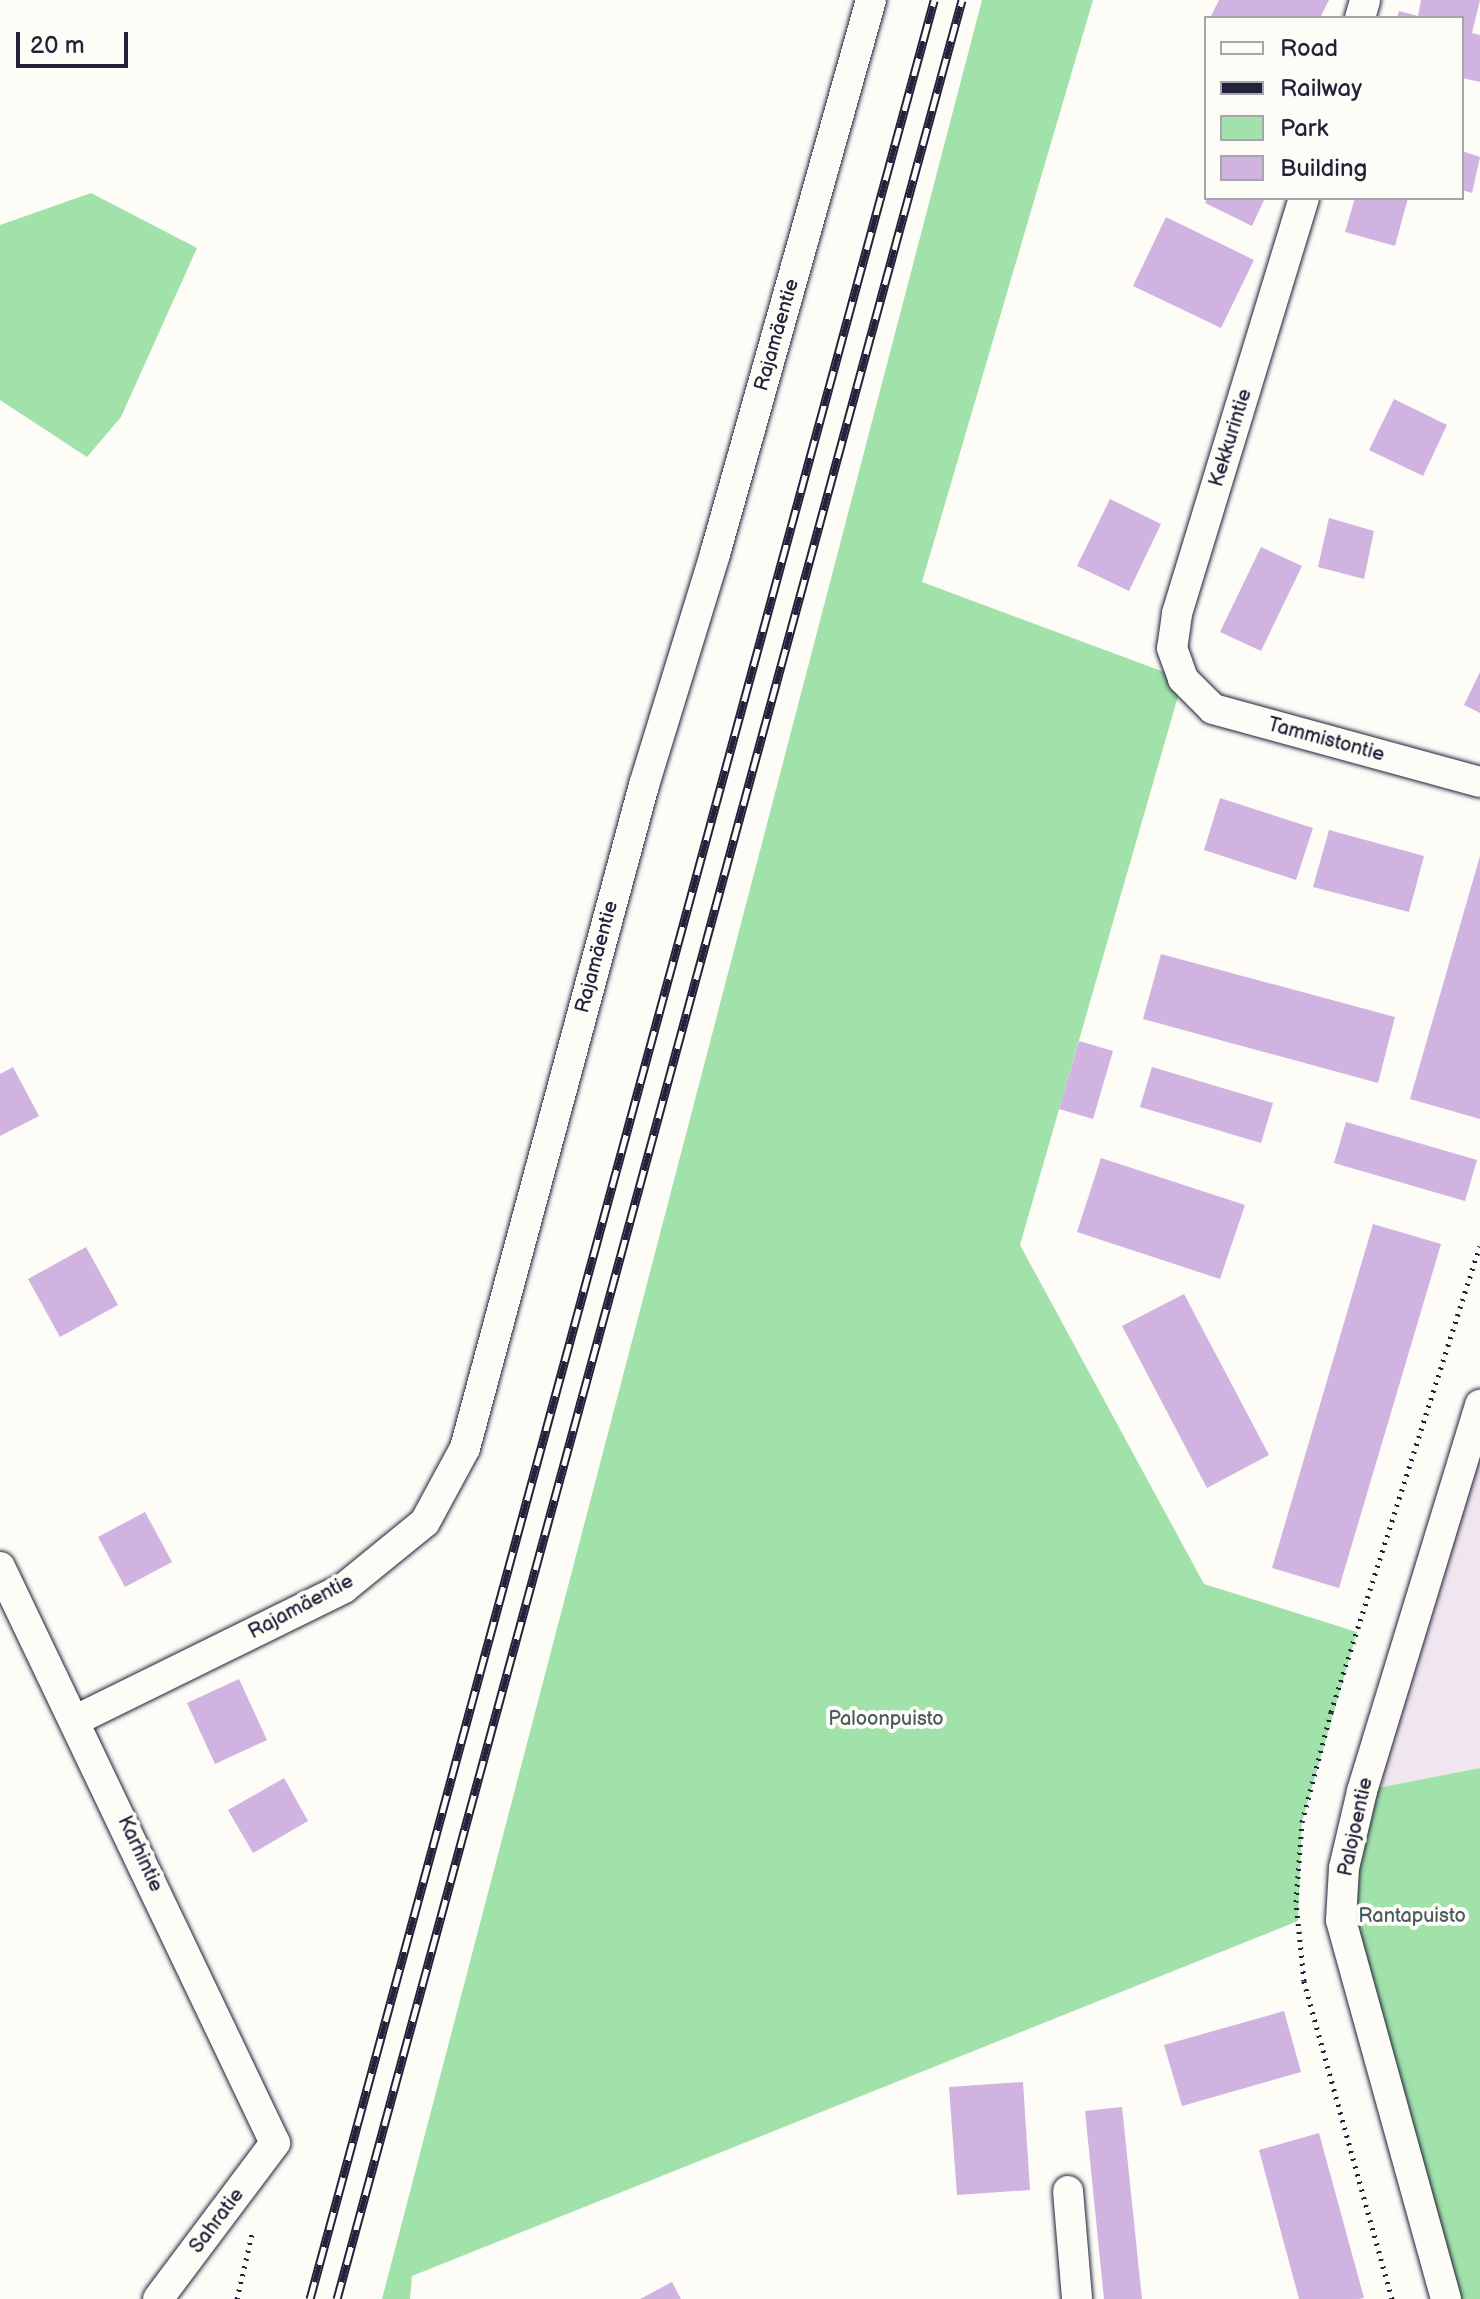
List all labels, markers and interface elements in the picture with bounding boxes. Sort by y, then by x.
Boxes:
scale bar [20,16,132,66]
legend [1204,16,1464,200]
text: 20 m [30,31,85,60]
text: Road [1280,34,1338,63]
text: Railway [1280,74,1362,103]
text: Park [1280,114,1328,143]
text: Building [1280,154,1367,183]
street label: Rajamäentie [750,276,804,394]
street label: Kekkurintie [1205,386,1257,490]
street label: Tammistontie [1265,713,1387,767]
street label: Rajamäentie [570,898,624,1016]
street label: Rajamäentie [244,1569,358,1645]
park label: Paloonpuisto [828,1707,944,1731]
street label: Palojoentie [1334,1775,1378,1879]
street label: Karhintie [112,1812,168,1896]
park label: Rantapuisto [1358,1904,1466,1928]
street label: Sahratie [185,2184,249,2258]

